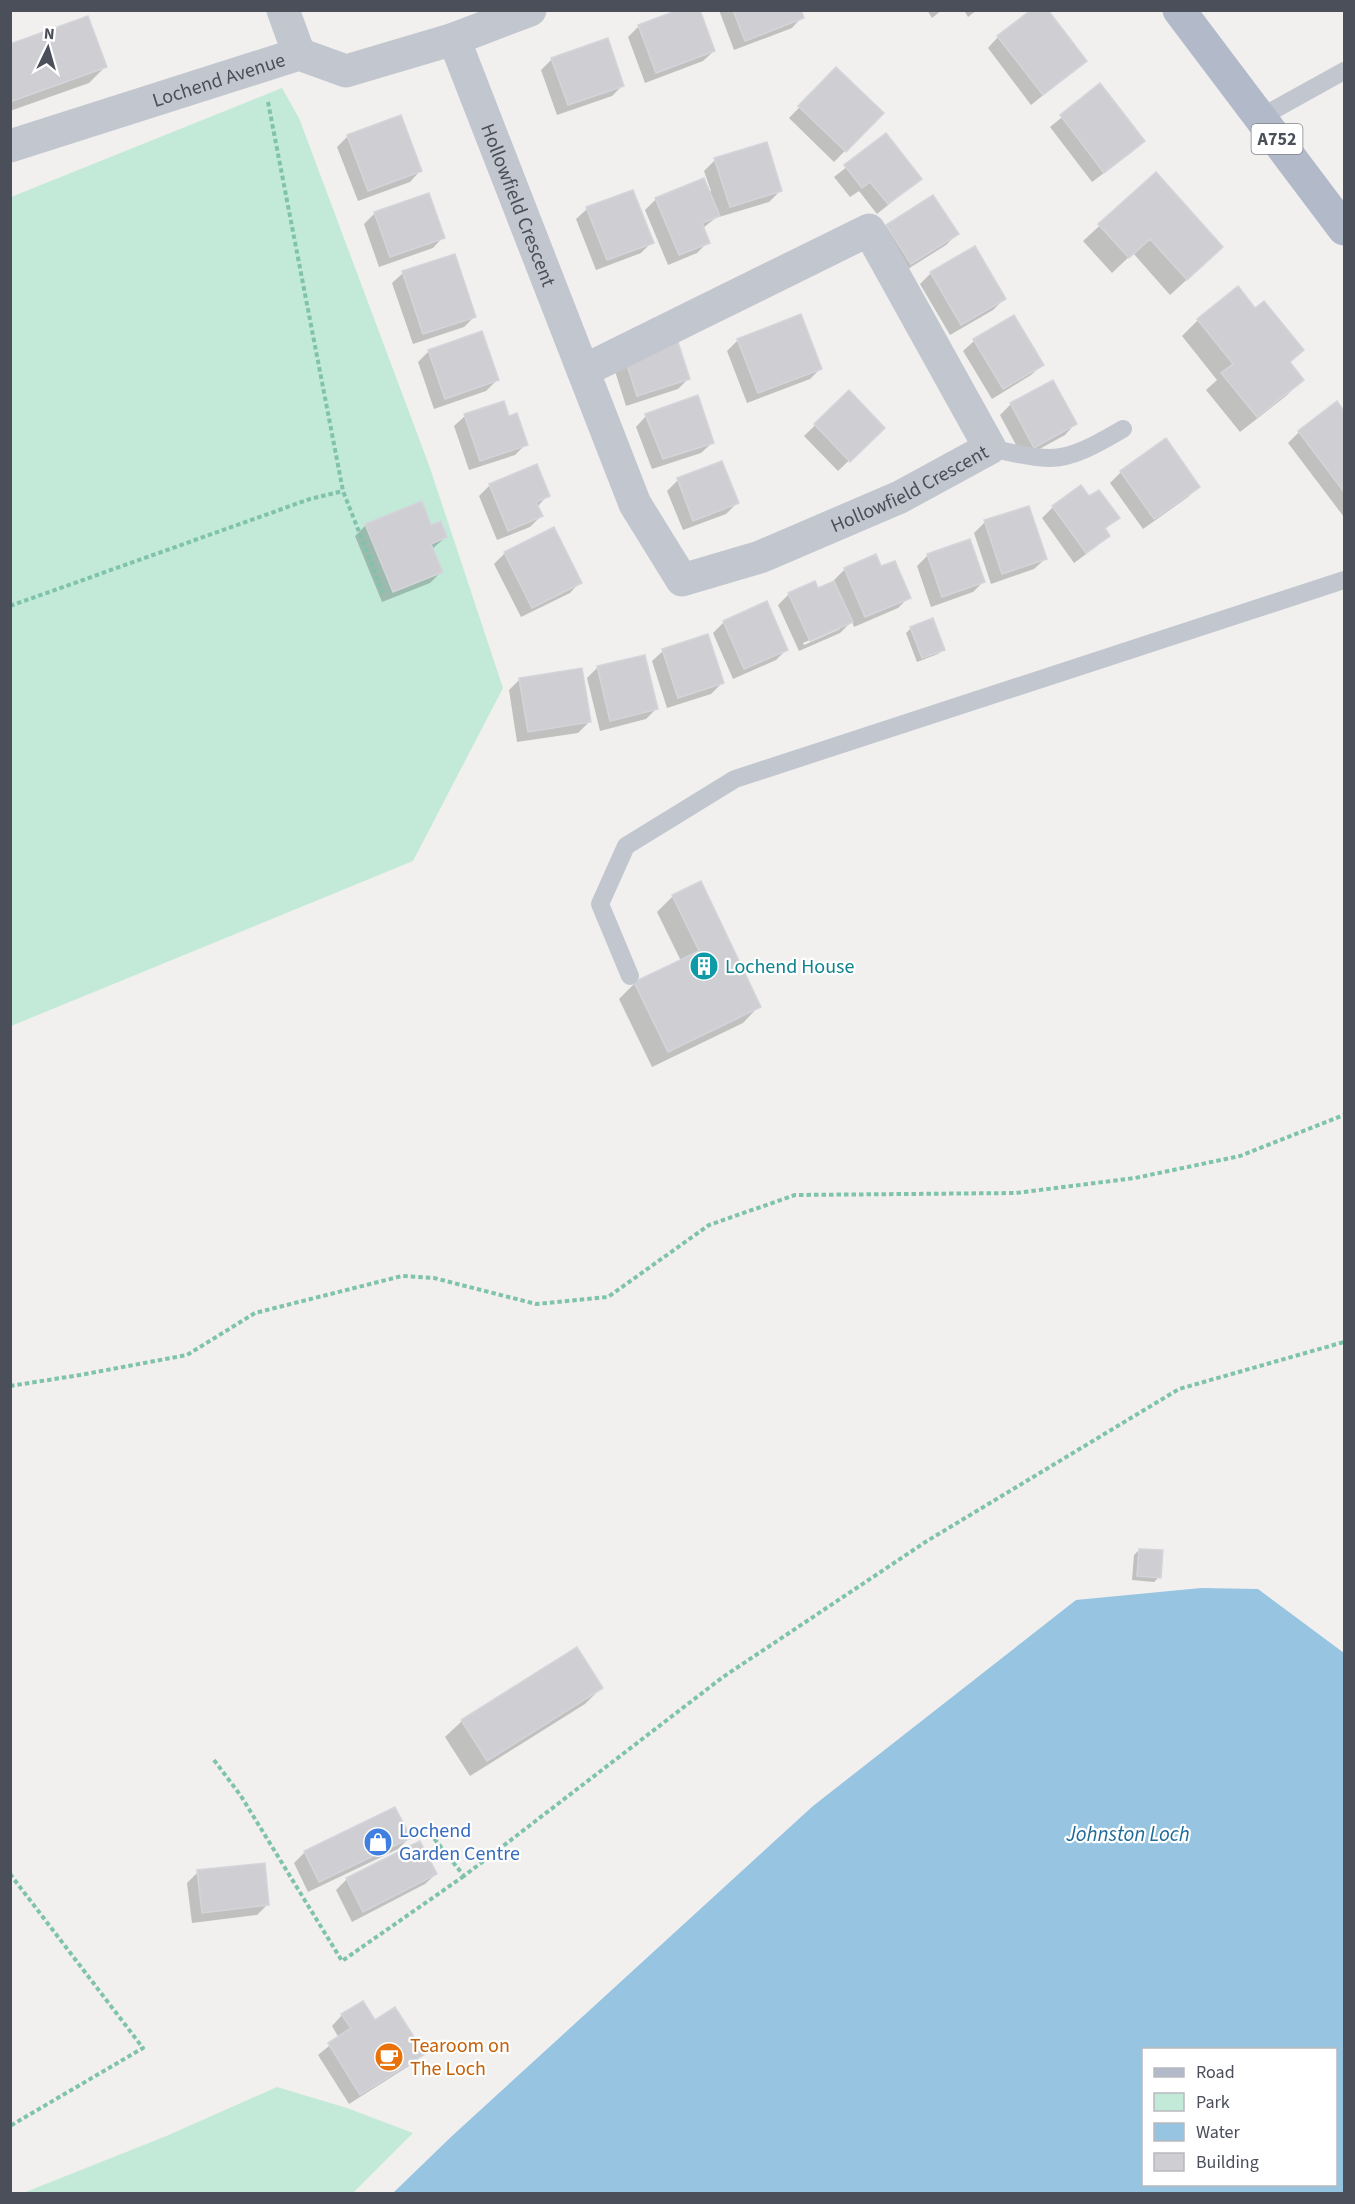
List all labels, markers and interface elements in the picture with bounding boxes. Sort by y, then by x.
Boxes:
north arrow [18,18,78,78]
text: N [43,23,55,45]
street label: Lochend Avenue [149,46,289,115]
street label: Hollowfield Crescent [473,120,562,291]
road number: A752 [1252,124,1302,154]
street label: Hollowfield Crescent [826,438,994,540]
building icon: Lochend House [688,950,720,982]
place label: Lochend House [725,953,854,981]
place label: Lochend Garden Centre [399,1817,520,1868]
water label: Johnston Loch [1065,1819,1190,1849]
shop icon: Lochend Garden Centre [362,1826,394,1858]
place label: Tearoom on The Loch [410,2032,510,2083]
cafe icon: Tearoom on The Loch [373,2041,405,2073]
legend [1142,2048,1337,2186]
text: Road [1196,2060,1235,2085]
text: Park [1196,2090,1230,2115]
text: Water [1196,2120,1240,2145]
text: Building [1196,2150,1259,2175]

